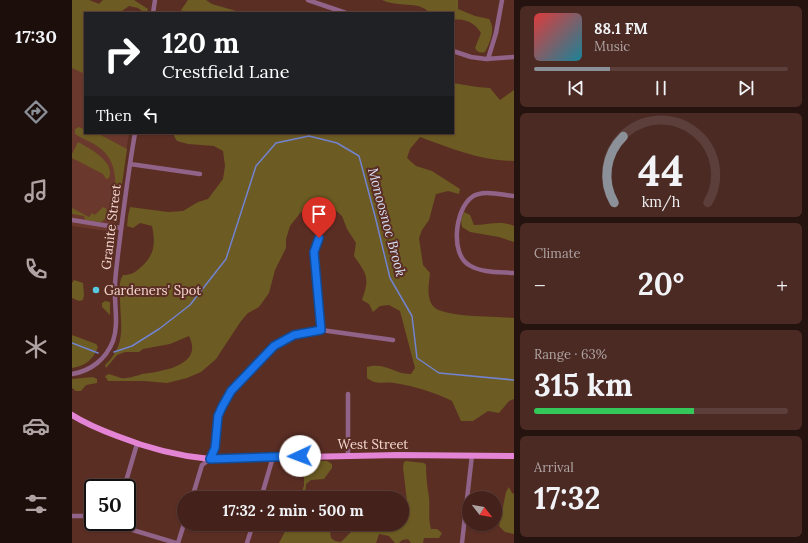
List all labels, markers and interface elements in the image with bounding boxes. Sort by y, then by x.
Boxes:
text: 88.1 FM [594,19,648,38]
text: 17:30 [15,25,57,48]
text: 120 m [162,25,239,61]
icon: right [96,28,148,80]
text: Music [594,38,630,55]
text: Crestfield Lane [162,60,289,83]
icon: previous [565,77,587,99]
icon: pause [650,77,672,99]
icon: next [735,77,757,99]
icon: directions [22,98,50,126]
icon: left [140,104,162,126]
text: Then [96,106,132,125]
text: 44 [638,144,684,197]
water label: Monoosnoc Brook [364,166,410,278]
icon: music [22,177,50,205]
street label: Granite Street [97,183,125,271]
text: km/h [642,192,681,211]
pin [302,197,336,238]
icon: arrive [308,203,330,225]
text: Climate [534,245,581,262]
icon: phone [22,255,50,283]
text: 20° [638,265,684,303]
text: − [534,271,546,299]
text: + [776,271,788,299]
place label: Gardeners' Spot [104,282,201,299]
marker: Gardeners' Spot [91,285,101,295]
icon: climate [22,333,50,361]
text: Range · 63% [534,346,607,363]
text: 315 km [534,366,633,404]
icon: car [22,412,50,440]
position arrow [279,435,321,477]
street label: West Street [338,436,408,453]
text: Arrival [534,459,574,476]
speed limit sign: 50 [84,479,136,531]
text: 17:32 [534,479,601,517]
icon: filters [22,490,50,518]
north arrow [462,491,502,531]
map controls [462,491,502,531]
text: 17:32 · 2 min · 500 m [223,501,363,520]

